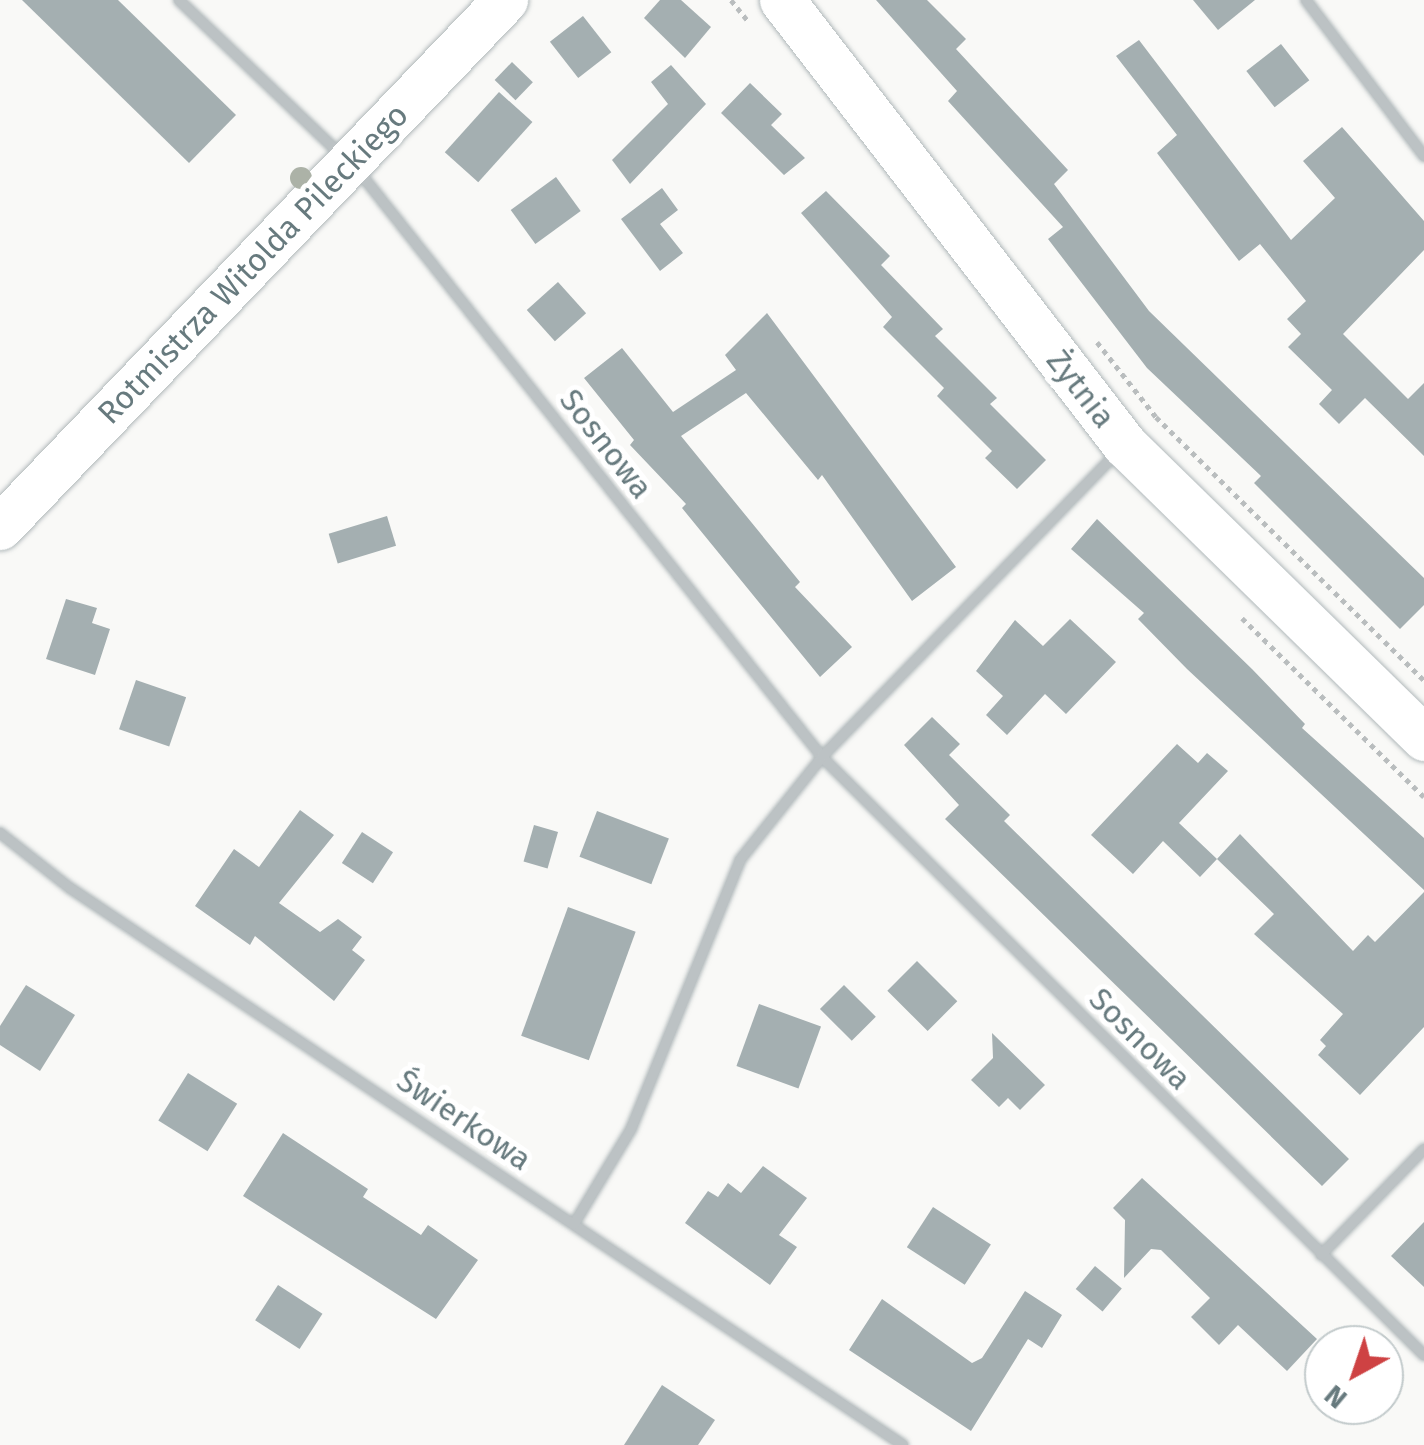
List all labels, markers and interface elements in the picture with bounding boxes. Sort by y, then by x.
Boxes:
street label: Rotmistrza Witolda Pileckiego [90,96,416,432]
street label: Żytnia [1039,342,1123,436]
street label: Sosnowa [551,382,661,506]
street label: Sosnowa [1081,980,1199,1098]
street label: Świerkowa [389,1061,539,1179]
north arrow [1304,1325,1404,1425]
text: N [1318,1378,1353,1415]

